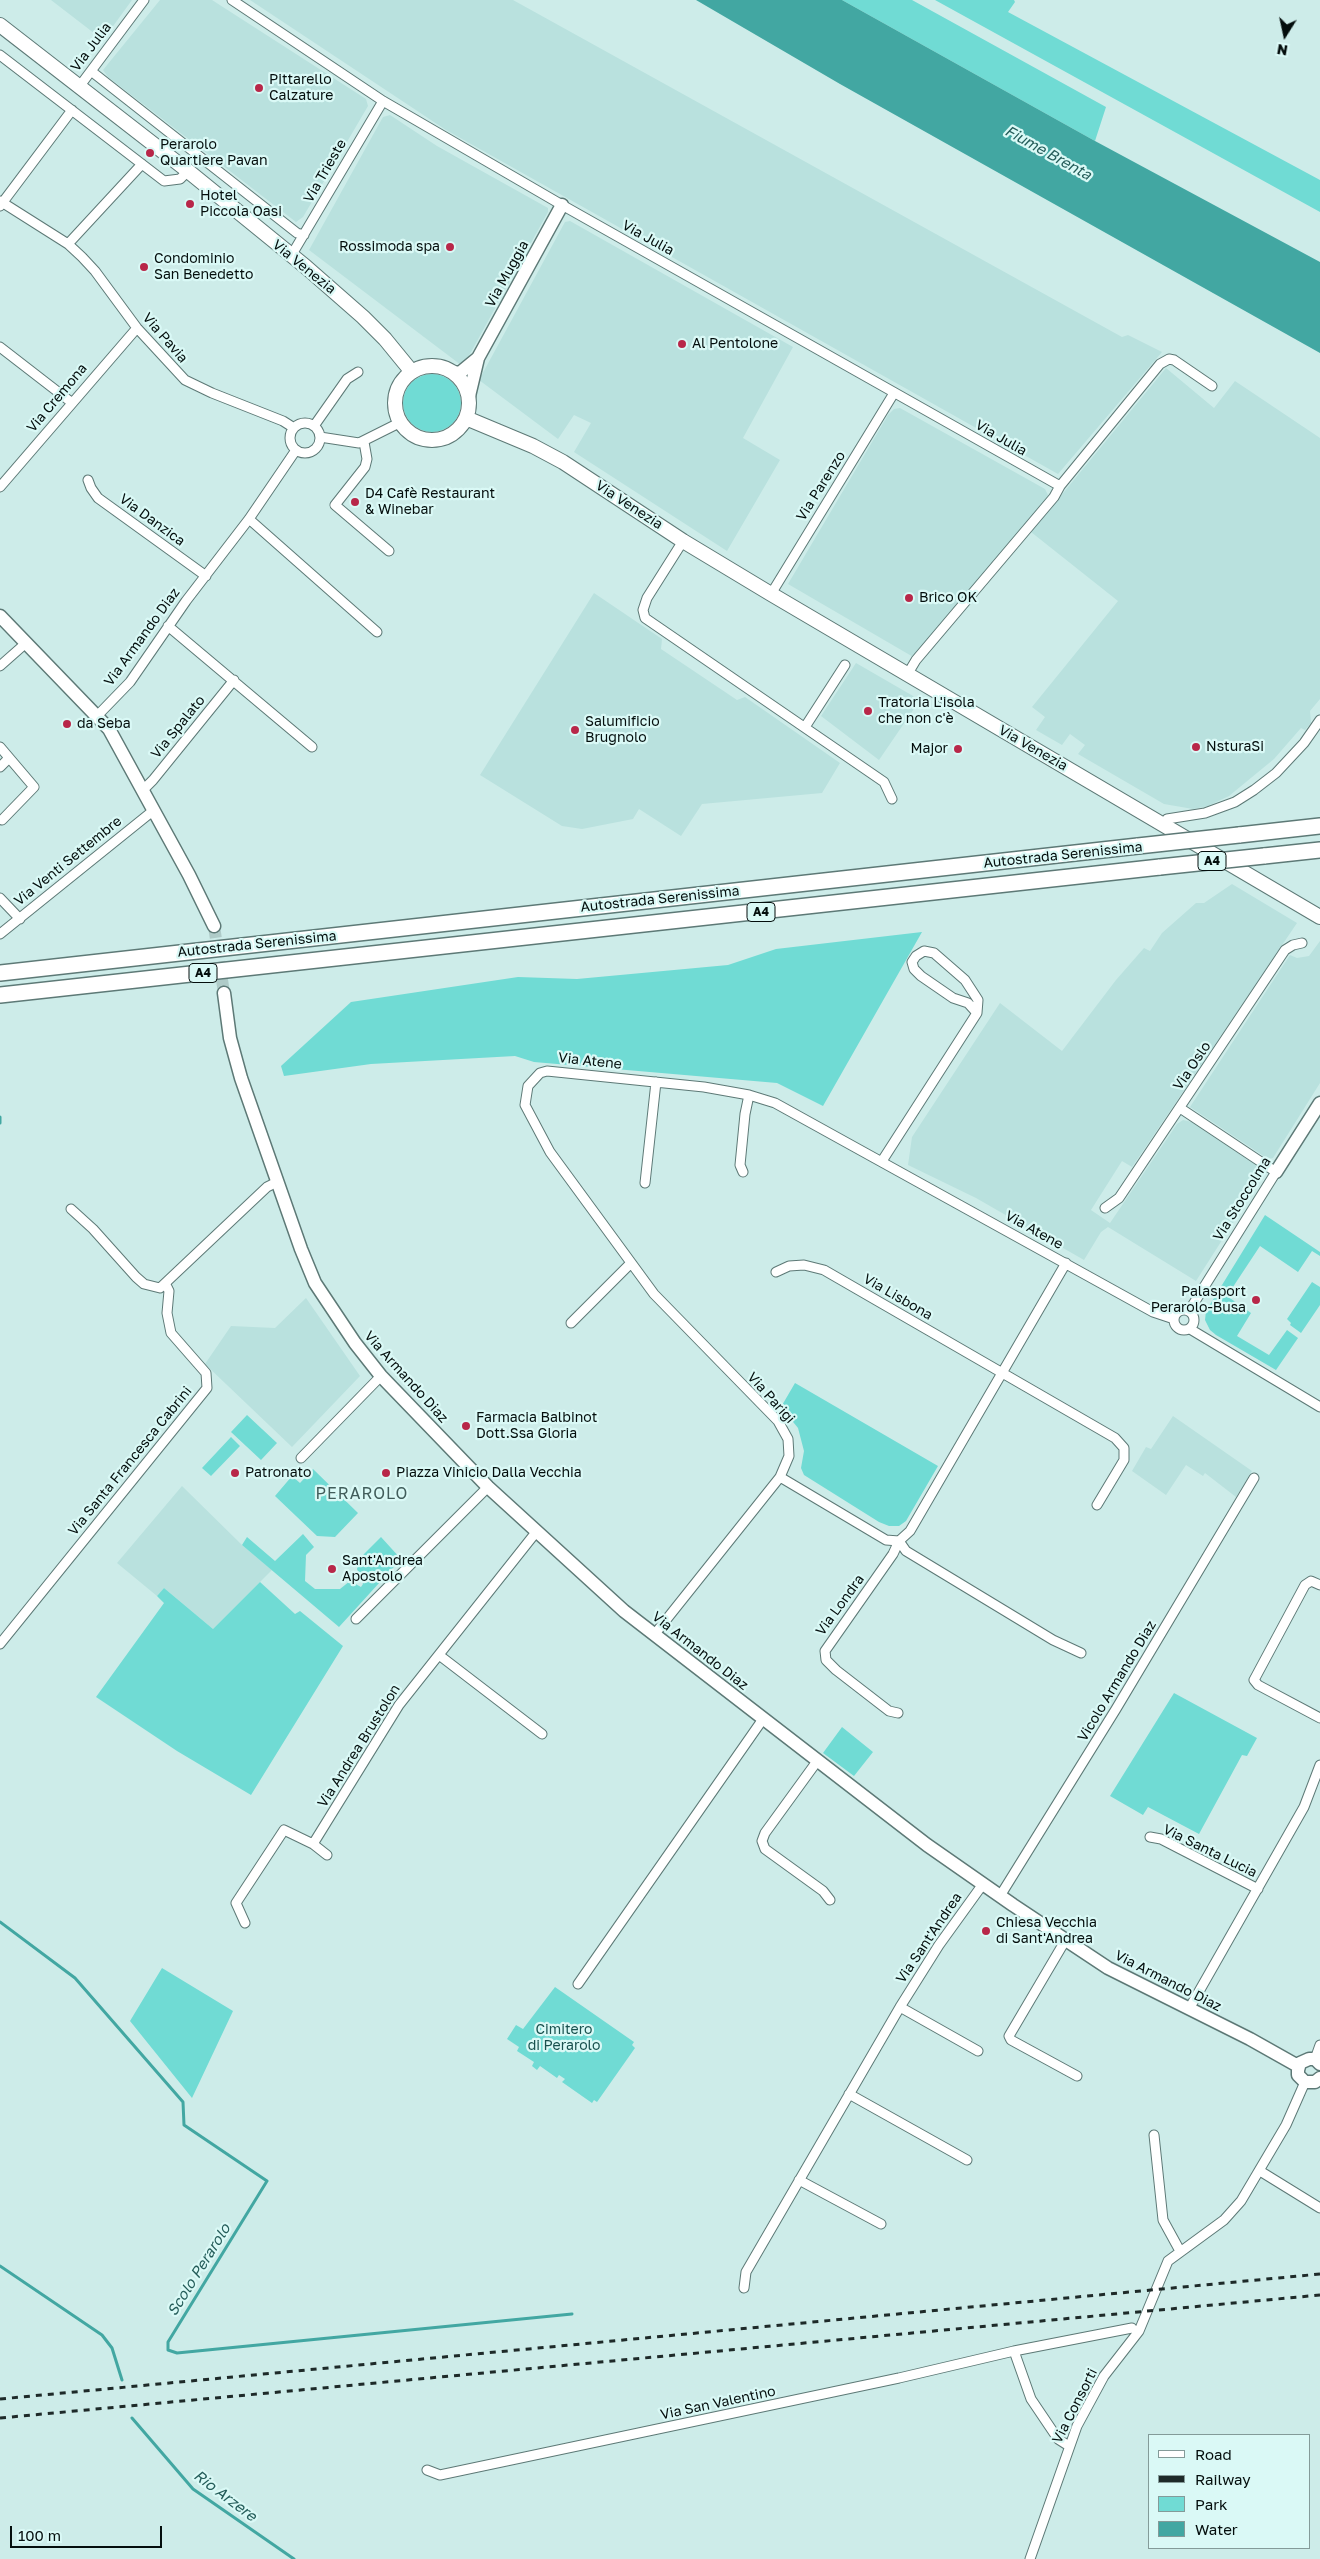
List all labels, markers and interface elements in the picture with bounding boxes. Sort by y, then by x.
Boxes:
north arrow [1260,10,1310,60]
street label: Via Julia [67,19,115,75]
text: N [1276,41,1289,60]
place label: Pittarello Calzature [269,72,333,104]
marker: Pittarello Calzature [253,82,265,94]
water label: Fiume Brenta [1002,122,1094,184]
street label: Via Trieste [300,136,350,206]
place label: Perarolo Quartiere Pavan [160,137,267,170]
marker: Perarolo Quartiere Pavan [144,147,156,159]
place label: Hotel Piccola Oasi [200,188,282,220]
marker: Hotel Piccola Oasi [184,198,196,210]
street label: Via Julia [619,217,677,259]
street label: Via Venezia [269,236,339,298]
street label: Via Muggia [482,238,532,310]
place label: Rossimoda spa [339,239,440,255]
marker: Rossimoda spa [444,241,456,253]
place label: Condominio San Benedetto [154,251,253,284]
marker: Condominio San Benedetto [138,261,150,273]
street label: Via Pavia [139,310,191,366]
place label: Al Pentolone [692,336,778,352]
marker: Al Pentolone [676,338,688,350]
street label: Via Cremona [23,360,91,436]
street label: Via Julia [972,416,1030,460]
street label: Via Parenzo [793,448,849,524]
street label: Via Venezia [592,477,666,533]
place label: D4 Cafè Restaurant & Winebar [365,486,495,518]
street label: Via Danzica [116,490,188,550]
marker: D4 Cafè Restaurant & Winebar [349,496,361,508]
street label: Via Armando Diaz [101,585,183,689]
place label: Brico OK [919,590,977,606]
marker: Brico OK [903,592,915,604]
street label: Via Spalato [147,692,209,762]
place label: Tratoria L'isola che non c'è [878,695,975,728]
marker: Tratoria L'isola che non c'è [862,705,874,717]
place label: Salumificio Brugnolo [585,714,660,746]
place label: da Seba [77,716,131,732]
marker: da Seba [61,718,73,730]
street label: Via Venezia [996,722,1070,774]
marker: Salumificio Brugnolo [569,724,581,736]
place label: NsturaSi [1206,739,1264,755]
place label: Major [910,741,948,757]
marker: NsturaSi [1190,741,1202,753]
marker: Major [952,743,964,755]
street label: Via Venti Settembre [11,813,125,909]
street label: Autostrada Serenissima [983,838,1143,872]
road number: A4 [1198,851,1226,870]
street label: Autostrada Serenissima [580,882,740,916]
road number: A4 [747,902,775,922]
street label: Autostrada Serenissima [177,927,337,961]
road number: A4 [189,964,217,982]
street label: Via Oslo [1170,1038,1214,1094]
street label: Via Atene [557,1049,623,1073]
street label: Via Stoccolma [1210,1154,1274,1244]
street label: Via Atene [1002,1207,1066,1253]
street label: Via Lisbona [860,1270,936,1324]
place label: Palasport Perarolo-Busa [1151,1284,1246,1316]
marker: Palasport Perarolo-Busa [1250,1294,1262,1306]
street label: Via Armando Diaz [360,1328,452,1426]
street label: Via Parigi [744,1369,798,1427]
street label: Via Santa Francesca Cabrini [65,1383,195,1539]
place label: Farmacia Balbinot Dott.Ssa Gloria [476,1410,597,1442]
marker: Farmacia Balbinot Dott.Ssa Gloria [460,1420,472,1432]
place label: Patronato [245,1465,311,1481]
place label: Piazza Vinicio Dalla Vecchia [396,1465,582,1481]
marker: Patronato [229,1467,241,1479]
marker: Piazza Vinicio Dalla Vecchia [380,1467,392,1479]
district label: PERAROLO [315,1484,409,1504]
place label: Sant'Andrea Apostolo [342,1553,423,1585]
marker: Sant'Andrea Apostolo [326,1563,338,1575]
street label: Via Londra [812,1571,868,1639]
street label: Via Armando Diaz [649,1608,751,1694]
street label: Vicolo Armando Diaz [1074,1617,1160,1745]
street label: Via Andrea Brustolon [314,1681,404,1811]
street label: Via Santa Lucia [1160,1821,1260,1881]
street label: Via Sant'Andrea [893,1890,965,1986]
place label: Chiesa Vecchia di Sant'Andrea [996,1915,1097,1948]
marker: Chiesa Vecchia di Sant'Andrea [980,1925,992,1937]
street label: Via Armando Diaz [1112,1947,1224,2015]
park label: Cimitero di Perarolo [528,2022,600,2054]
water label: Scolo Perarolo [164,2221,234,2319]
street label: Via Consorti [1049,2366,1101,2446]
street label: Via San Valentino [659,2383,777,2423]
legend [1148,2434,1310,2549]
text: Road [1195,2445,1232,2463]
water label: Rio Arzere [190,2467,260,2525]
text: Railway [1195,2470,1251,2488]
text: Park [1195,2495,1227,2513]
scale bar [12,2516,165,2548]
text: Water [1195,2520,1238,2538]
text: 100 m [18,2526,61,2544]

